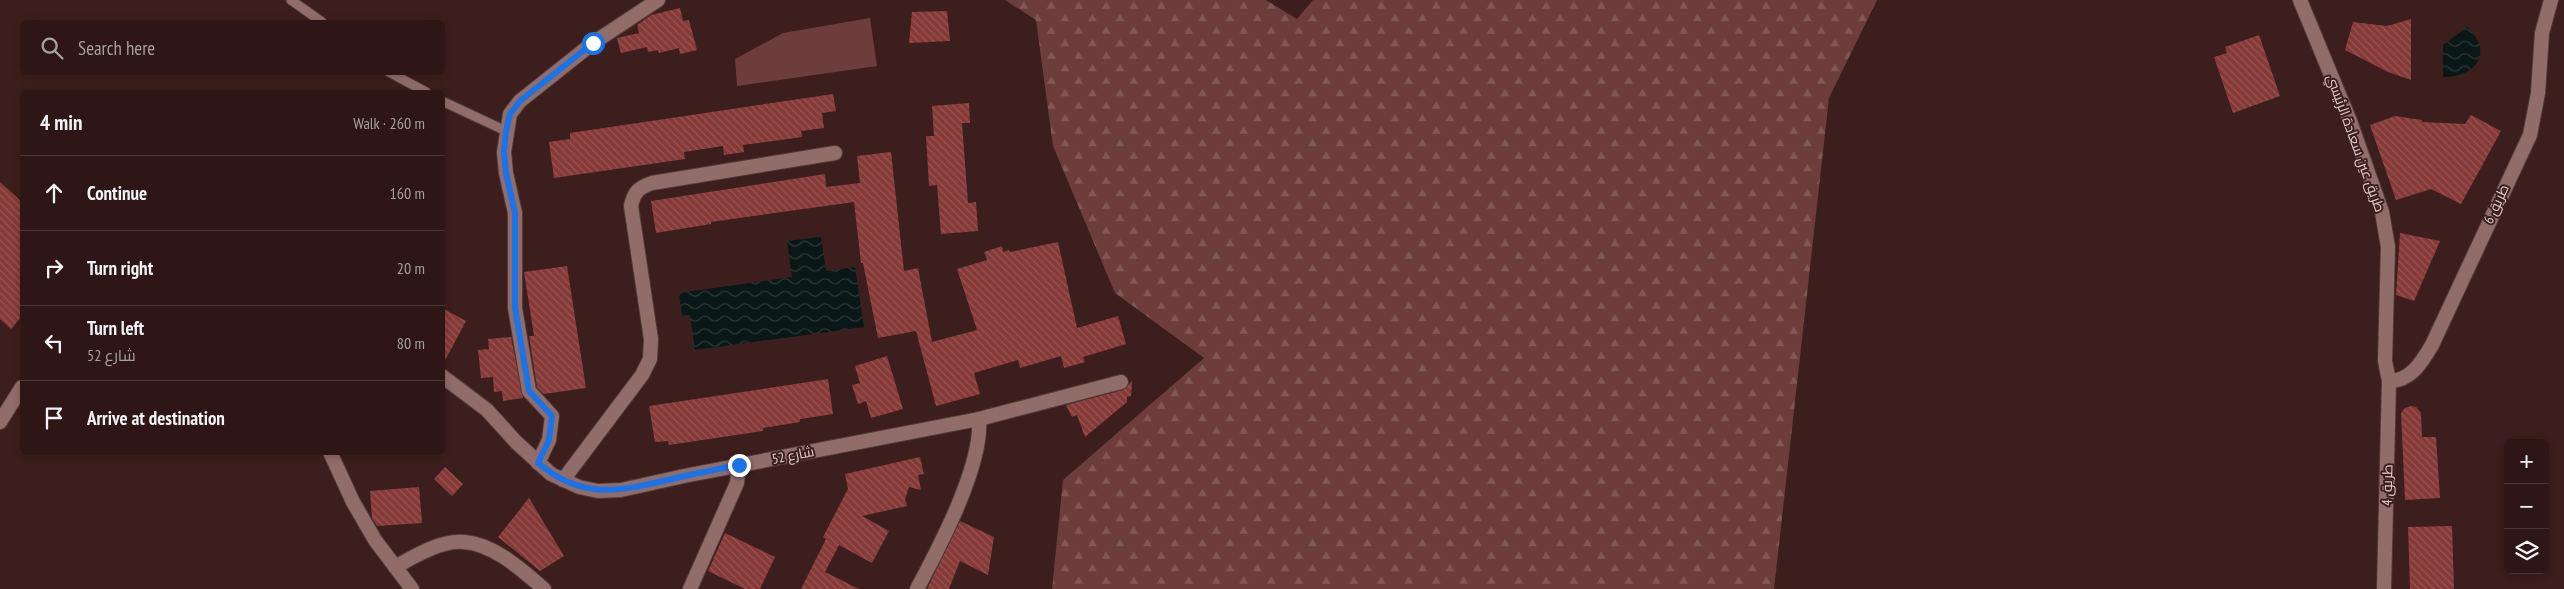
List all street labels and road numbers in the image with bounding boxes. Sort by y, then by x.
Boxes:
street label: طريق عين سعادة الرئيسي [2321,72,2389,215]
street label: طريق 6 [2479,181,2513,227]
street label: شارع 52 [770,442,816,468]
street label: طريق 4 [2378,464,2396,506]

